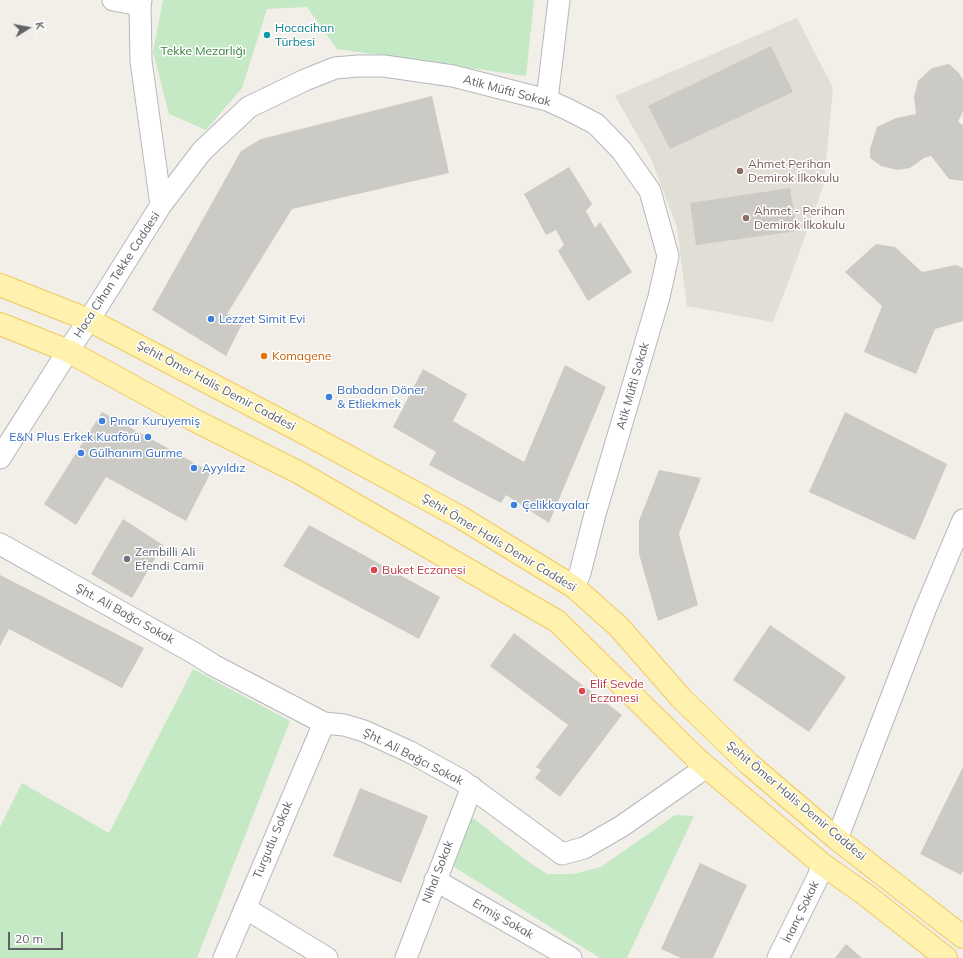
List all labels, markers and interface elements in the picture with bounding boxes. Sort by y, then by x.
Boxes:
north arrow [8,8,48,48]
text: K [32,21,47,31]
place label: Hocacihan Türbesi [275,21,334,49]
marker: Hocacihan Türbesi [262,30,272,40]
park label: Tekke Mezarlığı [160,44,246,58]
street label: Atik Müfti Sokak [462,72,552,110]
place label: Ahmet Perihan Demirok İlkokulu [748,157,839,185]
marker: Ahmet Perihan Demirok İlkokulu [735,166,745,176]
place label: Ahmet - Perihan Demirok İlkokulu [754,204,845,232]
street label: Hoca Cihan Tekke Caddesi [71,209,163,341]
marker: Ahmet - Perihan Demirok İlkokulu [741,213,751,223]
place label: Lezzet Simit Evi [219,312,305,326]
marker: Lezzet Simit Evi [206,314,216,324]
street label: Şehit Ömer Halis Demir Caddesi [134,338,298,434]
street label: Atik Müfti Sokak [614,341,652,431]
place label: Komagene [272,349,331,363]
marker: Komagene [259,351,269,361]
place label: Babadan Döner & Etliekmek [337,383,425,411]
marker: Babadan Döner & Etliekmek [324,392,334,402]
place label: Pınar Kuruyemiş [110,414,200,428]
marker: Pınar Kuruyemiş [97,416,107,426]
place label: E&N Plus Erkek Kuaförü [9,430,140,444]
marker: E&N Plus Erkek Kuaförü [143,432,153,442]
place label: Gülhanım Gurme [89,446,182,460]
marker: Gülhanım Gurme [76,448,86,458]
place label: Ayyıldız [202,461,245,475]
marker: Ayyıldız [189,463,199,473]
street label: Şehit Ömer Halis Demir Caddesi [419,491,579,595]
place label: Çelikkayalar [522,498,589,512]
marker: Çelikkayalar [509,500,519,510]
place label: Zembilli Ali Efendi Camii [135,545,204,573]
marker: Zembilli Ali Efendi Camii [122,554,132,564]
place label: Buket Eczanesi [382,563,466,577]
marker: Buket Eczanesi [369,565,379,575]
street label: Şht. Ali Bağcı Sokak [73,581,177,647]
place label: Elif Sevde Eczanesi [590,677,644,705]
marker: Elif Sevde Eczanesi [577,686,587,696]
street label: Şht. Ali Bağcı Sokak [360,725,466,789]
street label: Şehit Ömer Halis Demir Caddesi [723,738,869,864]
street label: Turgutlu Sokak [250,799,296,881]
street label: Nihal Sokak [419,839,457,905]
street label: İnanç Sokak [780,879,822,945]
street label: Ermiş Sokak [470,896,536,942]
scale bar [10,924,65,950]
text: 20 m [15,931,43,946]

